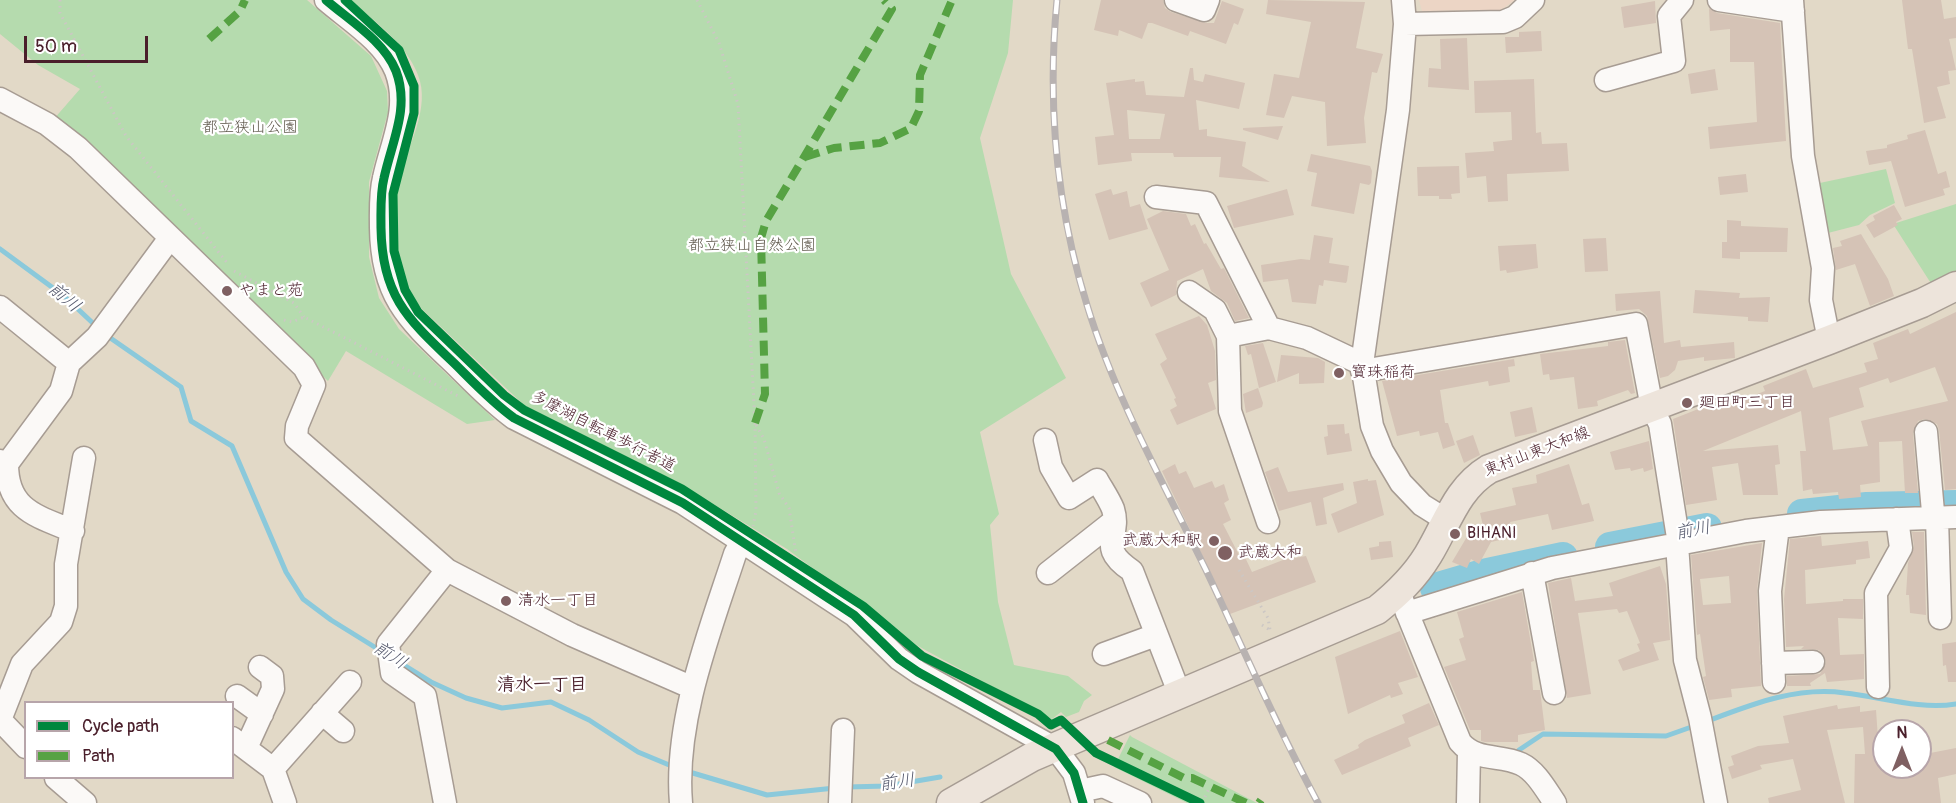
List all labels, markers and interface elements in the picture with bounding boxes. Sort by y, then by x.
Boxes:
scale bar [27,24,152,62]
text: 50 m [35,35,77,58]
park label: 都立狭山公園 [202,118,298,138]
park label: 都立狭山自然公園 [688,236,816,256]
water label: 前川 [43,278,85,318]
place label: やまと苑 [239,281,303,301]
marker: やまと苑 [220,284,234,298]
place label: 寳珠稲荷 [1351,363,1415,383]
marker: 寳珠稲荷 [1332,366,1346,380]
street label: 多摩湖自転車歩行者道 [527,387,679,477]
place label: 廻田町三丁目 [1699,393,1795,413]
marker: 廻田町三丁目 [1680,396,1694,410]
street label: 東村山東大和線 [1481,423,1593,481]
water label: 前川 [1673,517,1713,545]
place label: BIHANI [1467,524,1516,544]
marker: BIHANI [1448,527,1462,541]
place label: 武蔵大和駅 [1122,531,1202,551]
marker: 武蔵大和駅 [1207,534,1221,548]
place label: 武蔵大和 [1238,543,1302,563]
marker: 武蔵大和 [1216,544,1234,562]
place label: 清水一丁目 [518,591,598,611]
marker: 清水一丁目 [499,594,513,608]
water label: 前川 [369,637,411,675]
district label: 清水一丁目 [497,674,587,696]
legend [24,701,234,779]
text: Cycle path [82,715,159,738]
north arrow [1872,719,1932,779]
text: N [1897,723,1907,743]
text: Path [82,745,115,768]
water label: 前川 [878,770,916,796]

